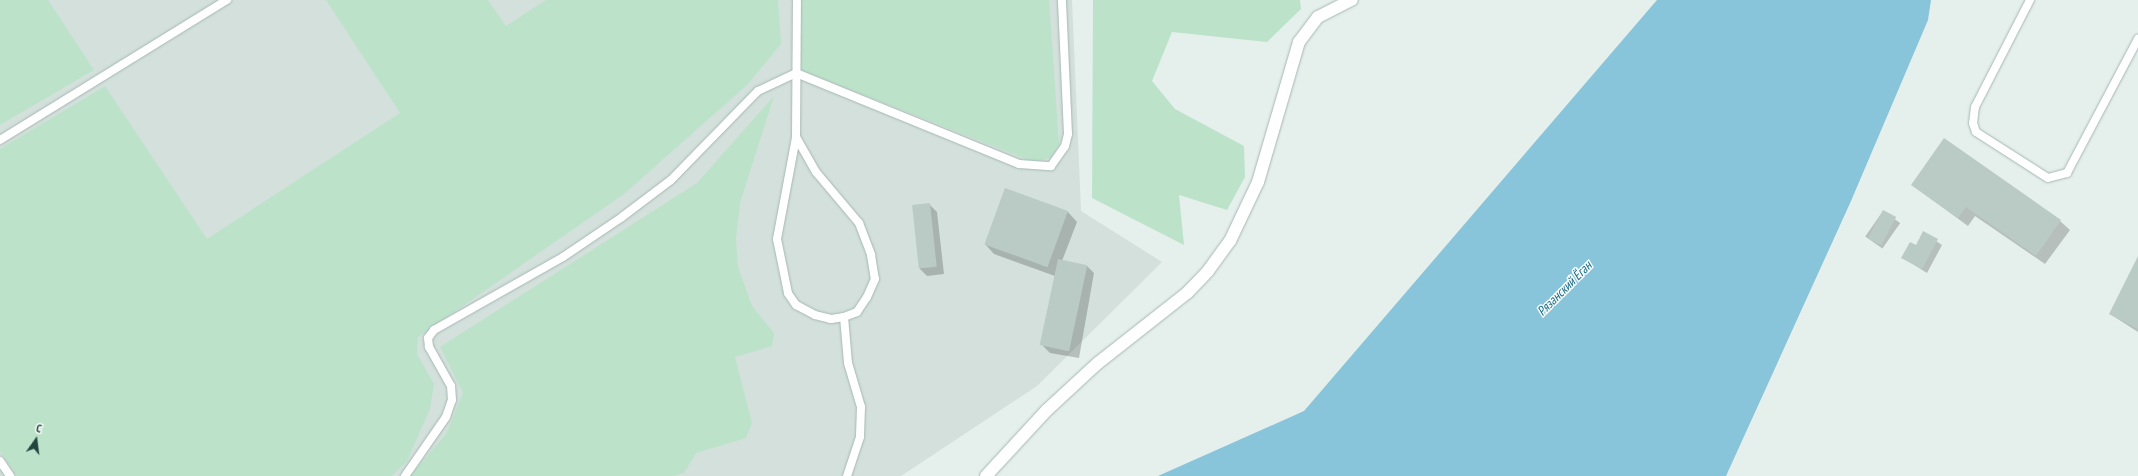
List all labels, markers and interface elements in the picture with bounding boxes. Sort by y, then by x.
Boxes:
water label: Рязанский Ёган [1535,259,1595,319]
north arrow [16,420,56,460]
text: С [35,421,43,436]

